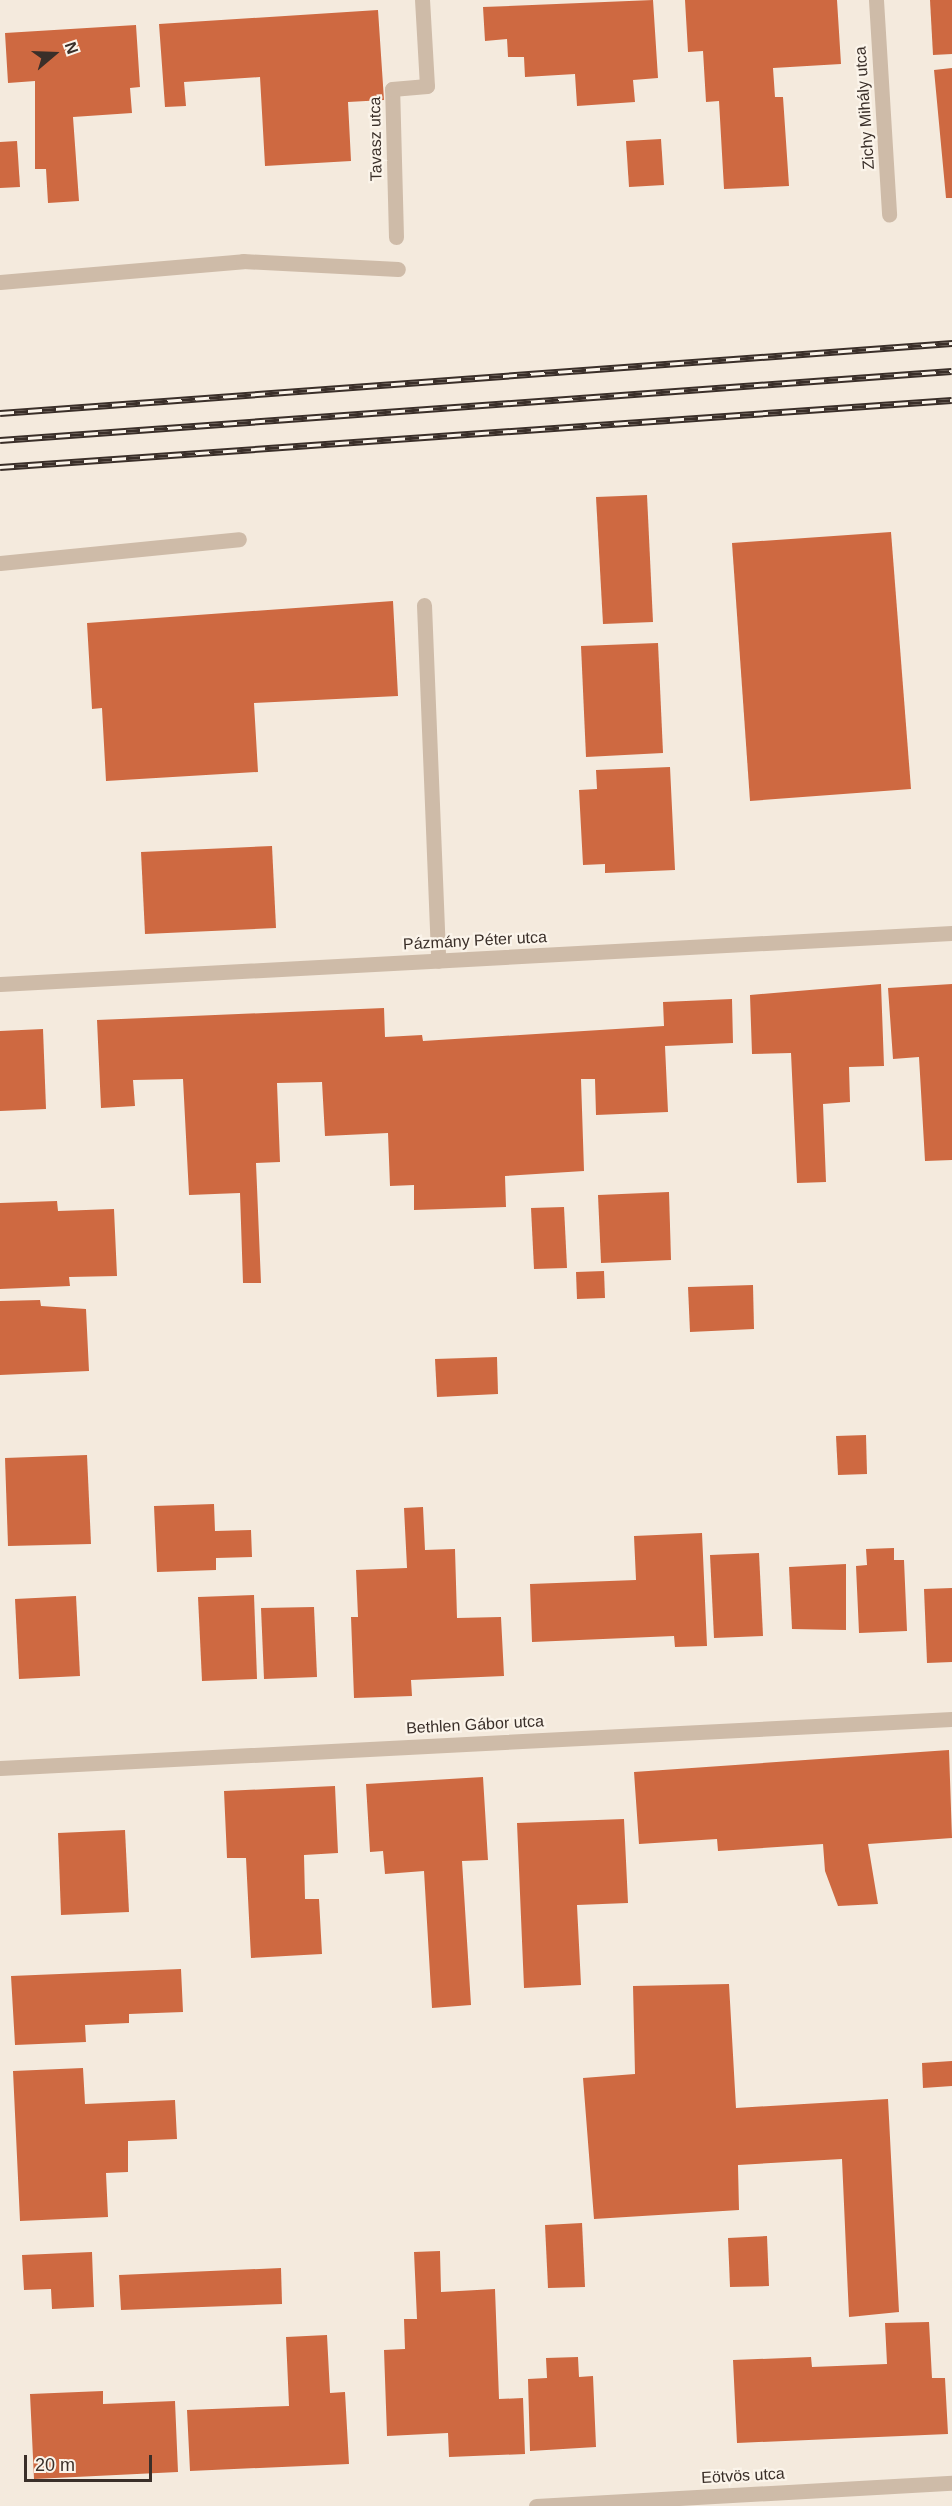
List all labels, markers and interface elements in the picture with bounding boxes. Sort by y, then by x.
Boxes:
north arrow [24,24,84,84]
text: N [62,40,81,56]
street label: Zichy Mihály utca [851,46,879,170]
street label: Tavasz utca [366,97,386,181]
street label: Pázmány Péter utca [403,928,547,954]
street label: Bethlen Gábor utca [406,1712,544,1738]
scale bar [27,2443,154,2481]
text: 20 m [35,2455,75,2475]
street label: Eötvös utca [701,2464,785,2488]

